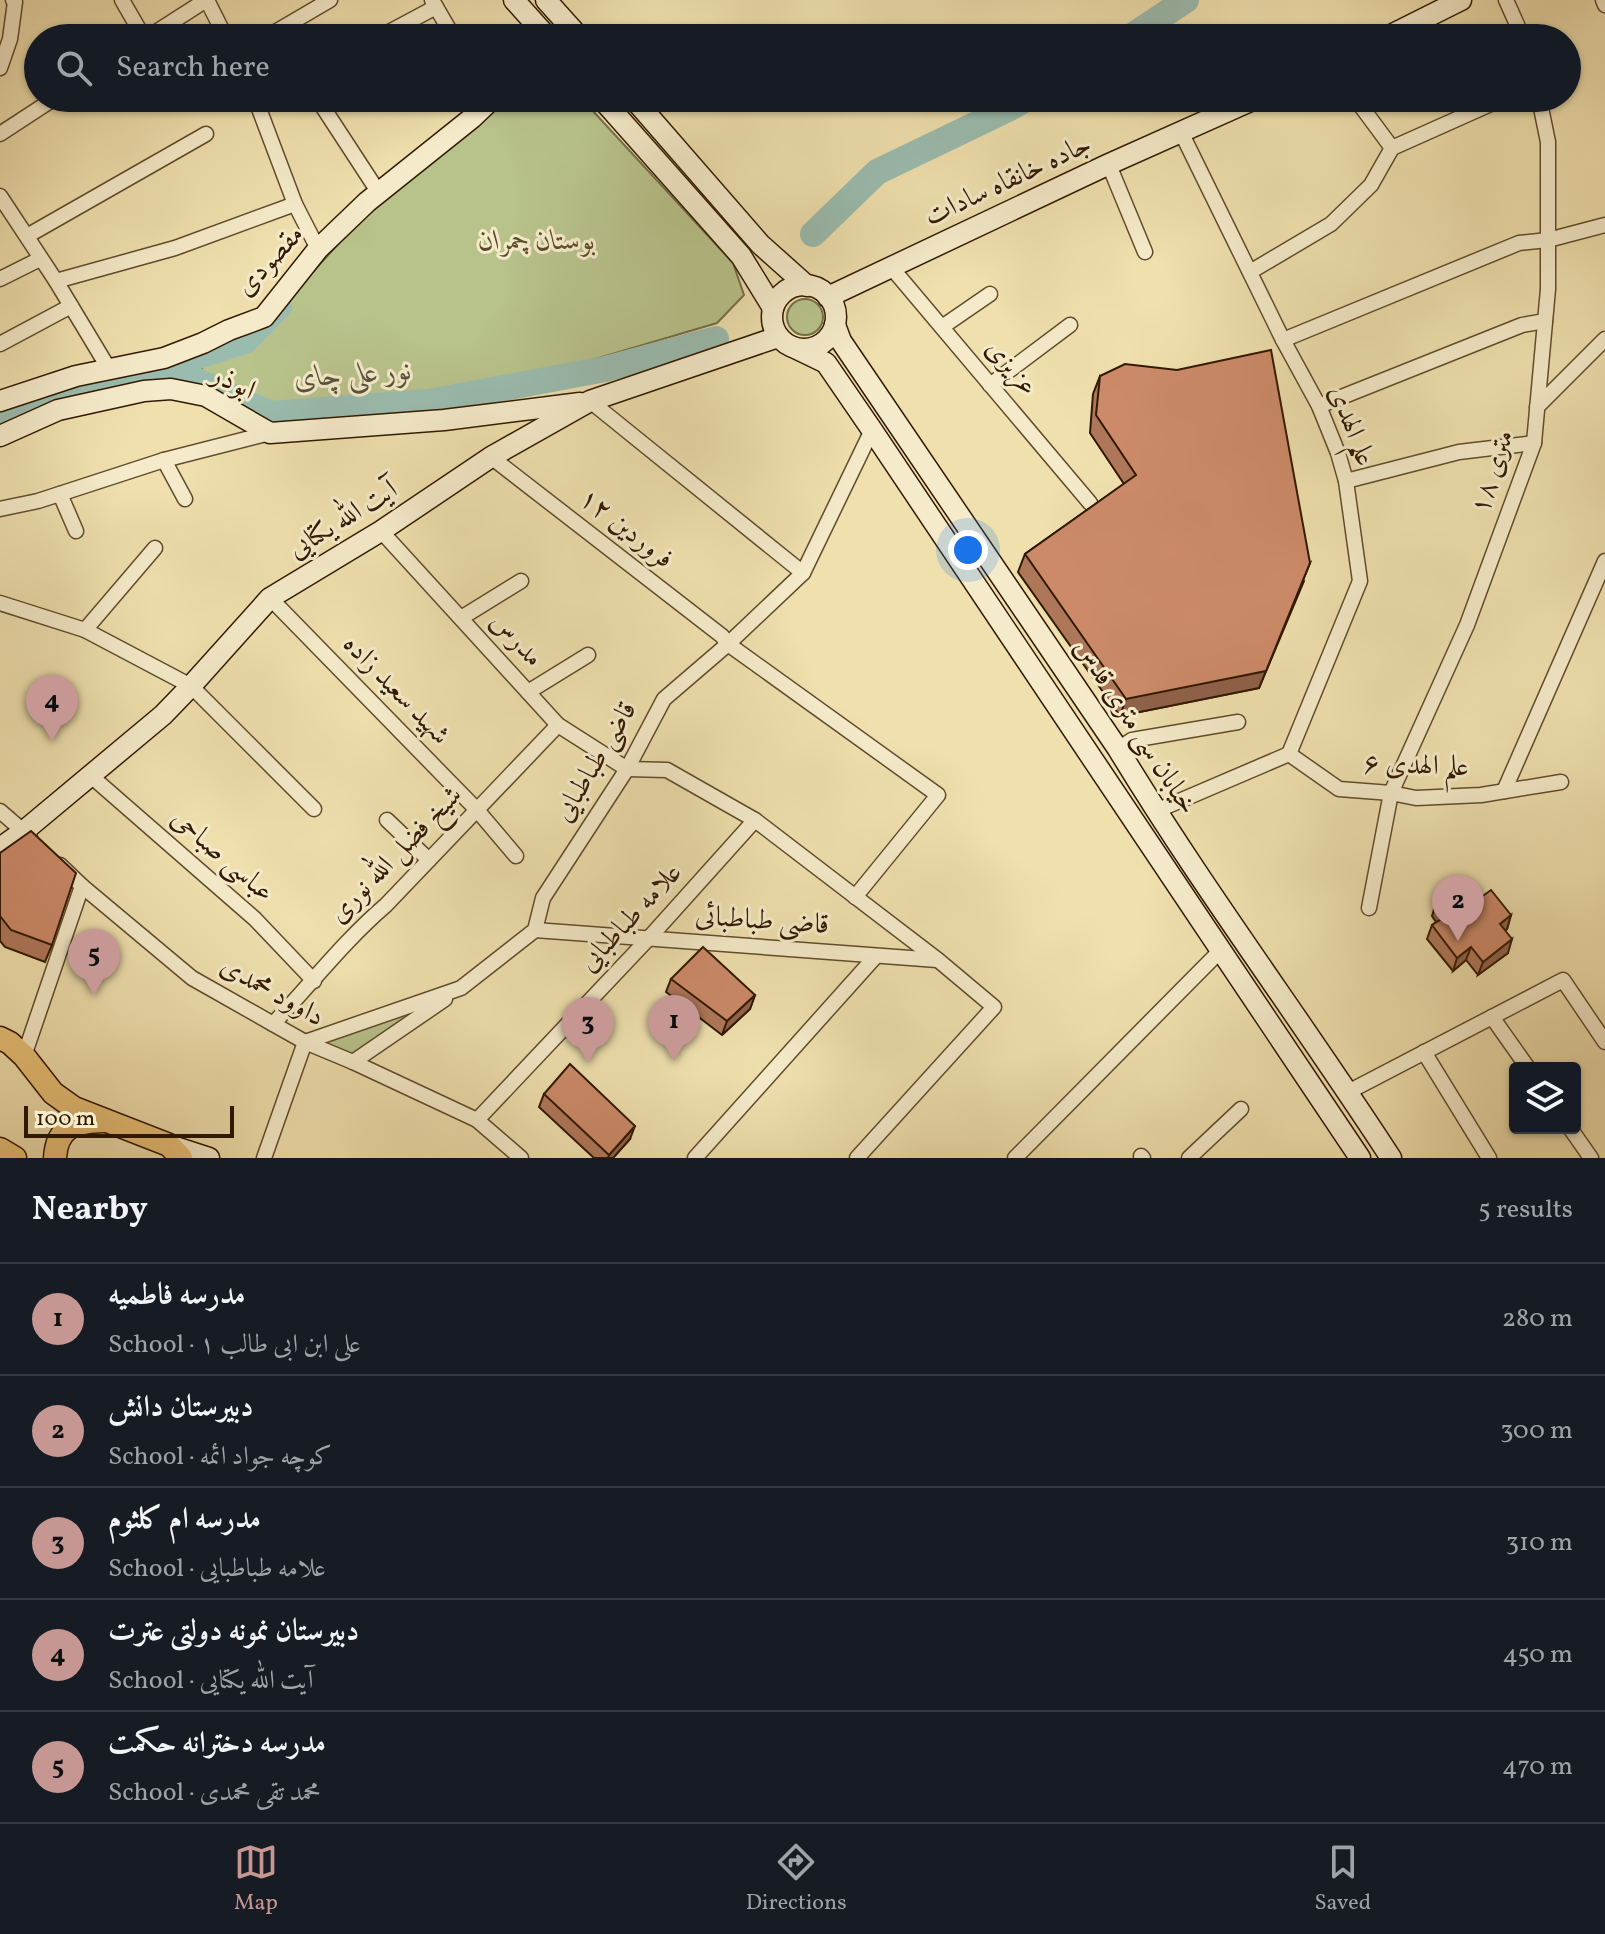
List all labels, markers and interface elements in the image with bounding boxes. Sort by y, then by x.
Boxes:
search box [24,24,1581,112]
icon: search [52,46,96,90]
text: Search here [116,47,270,89]
street label: جاده خانقاه سادات [918,125,1098,237]
street label: مقصودی [227,216,313,306]
park label: بوستان چمران [478,222,596,261]
street label: عزیزی [976,331,1046,405]
water label: نور علی چای [292,350,414,400]
street label: ابوذر [202,354,262,410]
street label: علم الهدی [1311,380,1384,475]
street label: ۱۸ متری [1461,425,1525,519]
street label: آیت الله یکتایی [279,466,408,569]
street label: ۱۲ فروردین [570,479,682,579]
your location [948,530,988,570]
street label: مدرس [480,604,552,676]
street label: شهید سعید زاده [333,626,459,754]
street label: خیابان سی متری قدس [1063,631,1207,823]
pin: 4 [26,675,78,741]
street label: قاضی طباطبایی [545,694,647,830]
street label: علم الهدی ۶ [1362,745,1470,794]
street label: شیخ فضل الله نوری [317,775,474,935]
street label: عباسی صباحی [162,800,282,912]
street label: علامه طباطبایی [570,855,692,981]
pin: 2 [1432,875,1484,941]
street label: قاضی طباطبائی [694,897,830,945]
pin: 5 [68,929,120,995]
street label: داوود محمدی [213,947,331,1037]
pin: 1 [648,995,700,1061]
pin: 3 [562,997,614,1063]
map controls [1509,1062,1581,1134]
button: layers [1509,1062,1581,1134]
scale bar [24,1102,234,1138]
text: 100 m [36,1104,95,1135]
text: Nearby [32,1187,148,1234]
text: 5 results [1478,1192,1573,1228]
text: مدرسه فاطمیه [108,1275,246,1317]
text: 1 [53,1301,63,1337]
text: 280 m [1502,1301,1573,1337]
text: School · علی ابن ابی طالب ۱ [108,1327,361,1363]
text: دبیرستان دانش [108,1387,253,1429]
text: 2 [51,1413,65,1449]
text: 300 m [1500,1413,1573,1449]
text: School · کوچه جواد ائمه [108,1439,332,1475]
text: مدرسه ام کلثوم [108,1499,261,1541]
text: 3 [51,1525,65,1561]
text: 310 m [1506,1525,1573,1561]
text: School · علامه طباطبایی [108,1551,326,1587]
text: دبیرستان نمونه دولتی عترت [108,1611,359,1653]
text: 4 [50,1637,66,1673]
text: 450 m [1502,1637,1573,1673]
text: School · آیت الله یکتایی [108,1663,313,1699]
text: مدرسه دخترانه حکمت [108,1723,326,1765]
text: 5 [52,1749,64,1785]
text: 470 m [1502,1749,1573,1785]
text: School · محمد تقی محمدی [108,1775,321,1811]
tab: Map [234,1840,278,1919]
tab: Directions [746,1840,847,1919]
tab: Saved [1314,1840,1371,1919]

